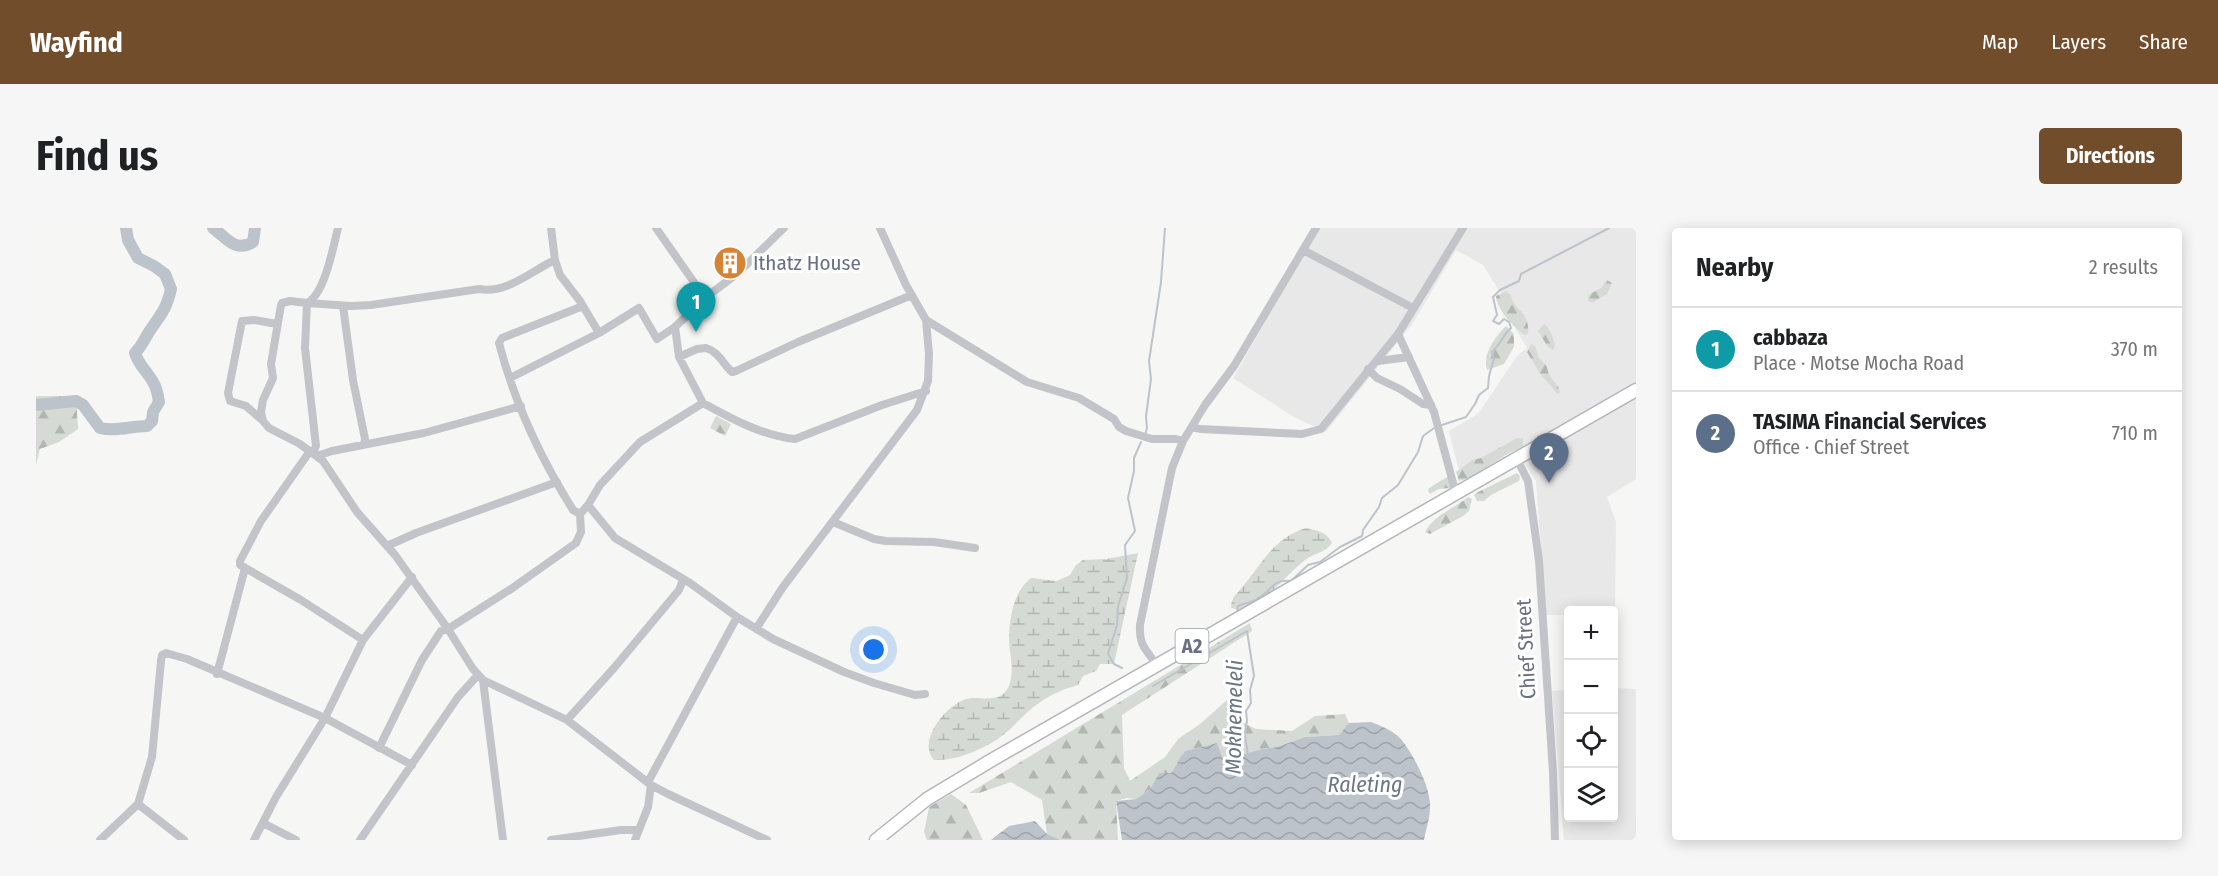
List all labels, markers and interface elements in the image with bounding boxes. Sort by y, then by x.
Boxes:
text: Wayfind [30,26,123,59]
text: Map [1982,29,2018,55]
text: Layers [2051,29,2106,55]
text: Share [2139,29,2188,55]
button: Directions [2039,128,2182,184]
text: Find us [36,131,158,181]
building icon: Ithatz House [712,245,748,281]
place label: Ithatz House [753,250,861,276]
text: Nearby [1696,252,1773,283]
text: 2 results [2089,255,2158,279]
pin: 1 [676,282,716,332]
text: cabbaza [1753,324,1828,351]
text: 1 [1711,337,1720,361]
text: 370 m [2111,337,2158,361]
text: Place · Motse Mocha Road [1753,351,1964,375]
text: TASIMA Financial Services [1753,408,1986,435]
text: 2 [1711,421,1720,445]
text: 710 m [2112,421,2158,445]
pin: 2 [1530,434,1568,483]
text: Office · Chief Street [1753,435,1909,459]
street label: Chief Street [1510,598,1542,700]
map controls [1564,606,1618,822]
button: + [1564,606,1618,660]
road number: A2 [1176,629,1208,663]
your location [859,635,888,664]
water label: Mokhemeleli [1220,659,1249,774]
button: − [1564,660,1618,714]
button: locate [1564,714,1618,768]
button: layers [1564,768,1618,822]
water label: Raleting [1328,771,1402,798]

